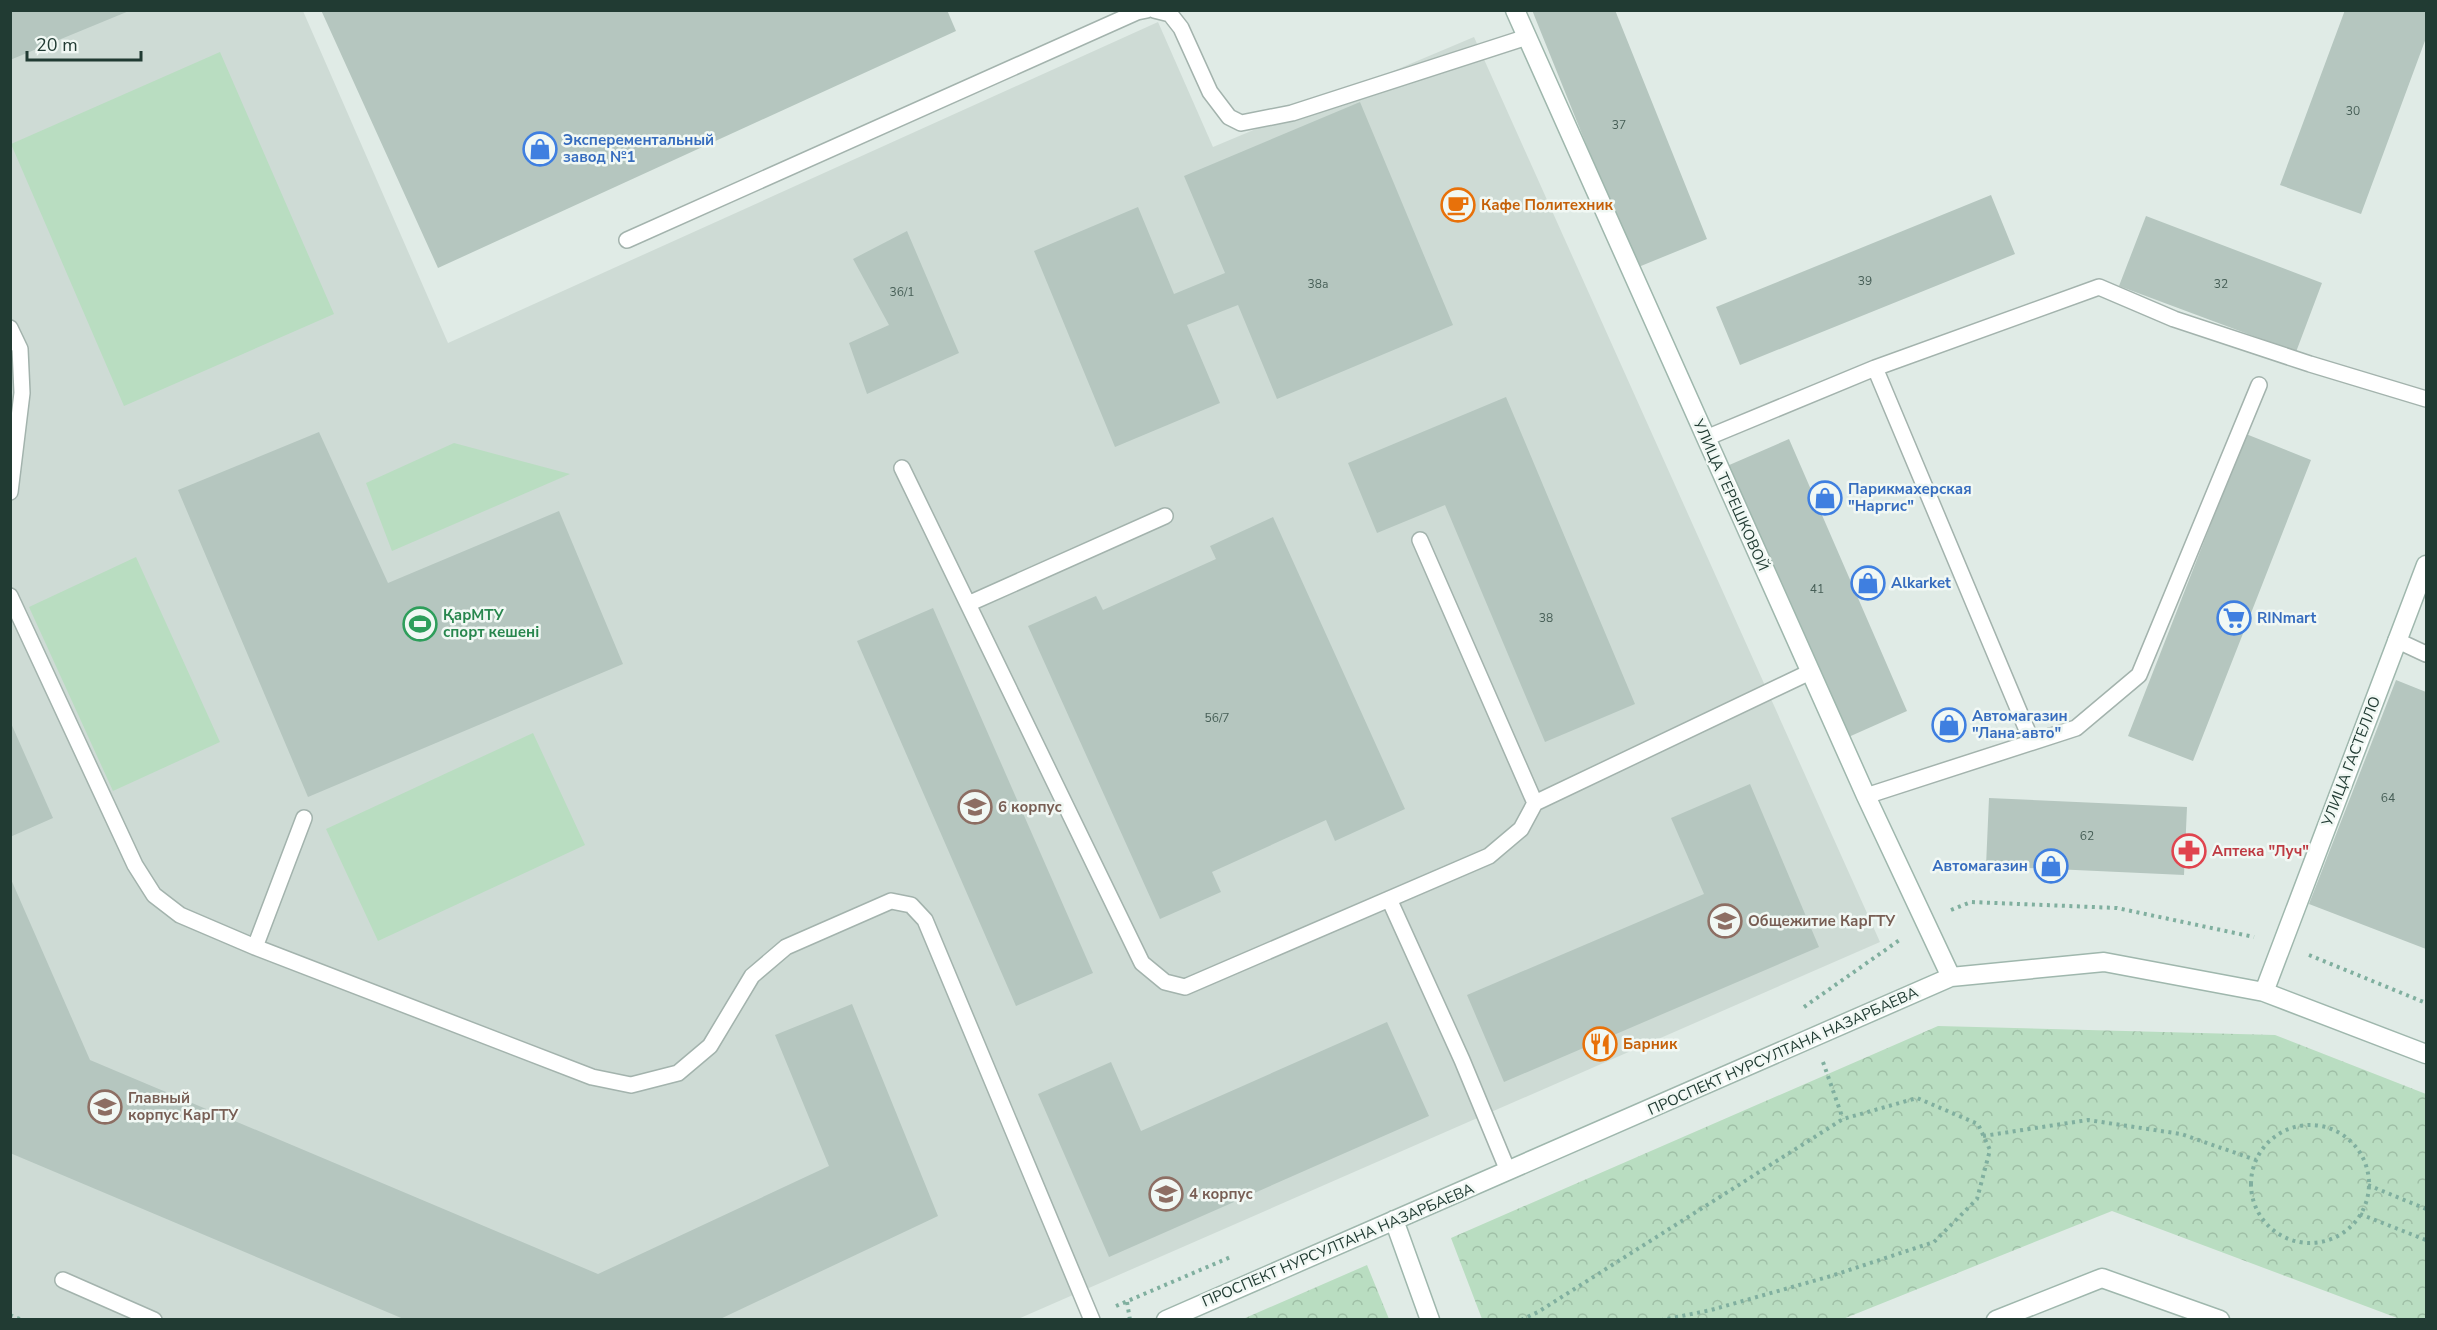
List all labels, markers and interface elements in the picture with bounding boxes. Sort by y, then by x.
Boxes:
scale bar [27,24,141,62]
text: 20 m [36,33,78,57]
house number: 30 [2346,103,2360,119]
house number: 37 [1612,117,1626,133]
place label: Эксперементальный завод №1 [563,130,714,167]
shop icon: Эксперементальный завод №1 [522,131,558,167]
cafe icon: Кафе Политехник [1440,187,1476,223]
place label: Кафе Политехник [1481,195,1614,215]
house number: 39 [1858,273,1872,289]
house number: 38а [1308,276,1328,292]
house number: 32 [2214,276,2228,292]
house number: 36/1 [890,284,915,300]
street label: УЛИЦА ТЕРЕШКОВОЙ [1688,415,1774,574]
place label: Парикмахерская "Наргис" [1848,479,1972,516]
shop icon: Парикмахерская "Наргис" [1807,480,1843,516]
shop icon: Alkarket [1850,565,1886,601]
place label: Alkarket [1891,573,1951,593]
house number: 41 [1810,581,1824,597]
supermarket icon: RINmart [2216,600,2252,636]
place label: ҚарМТУ спорт кешені [443,605,539,642]
sports icon: ҚарМТУ спорт кешені [402,606,438,642]
place label: RINmart [2257,608,2316,628]
house number: 38 [1539,610,1553,626]
street label: УЛИЦА ГАСТЕЛЛО [2317,693,2385,830]
place label: Автомагазин "Лана-авто" [1972,706,2068,743]
shop icon: Автомагазин "Лана-авто" [1931,707,1967,743]
house number: 56/7 [1205,710,1230,726]
school or university icon: 6 корпус [957,789,993,825]
house number: 64 [2381,790,2395,806]
place label: 6 корпус [998,797,1062,817]
house number: 62 [2080,828,2094,844]
pharmacy icon: Аптека "Луч" [2171,833,2207,869]
place label: Аптека "Луч" [2212,841,2309,861]
shop icon: Автомагазин [2033,848,2069,884]
place label: Автомагазин [1932,856,2028,876]
school or university icon: Общежитие КарГТУ [1707,903,1743,939]
place label: Общежитие КарГТУ [1748,911,1896,931]
street label: ПРОСПЕКТ НУРСУЛТАНА НАЗАРБАЕВА [1645,982,1921,1120]
restaurant icon: Барник [1582,1026,1618,1062]
place label: Барник [1623,1034,1678,1054]
place label: Главный корпус КарГТУ [128,1088,239,1125]
school or university icon: Главный корпус КарГТУ [87,1089,123,1125]
school or university icon: 4 корпус [1148,1176,1184,1212]
street label: ПРОСПЕКТ НУРСУЛТАНА НАЗАРБАЕВА [1199,1178,1477,1312]
place label: 4 корпус [1189,1184,1253,1204]

